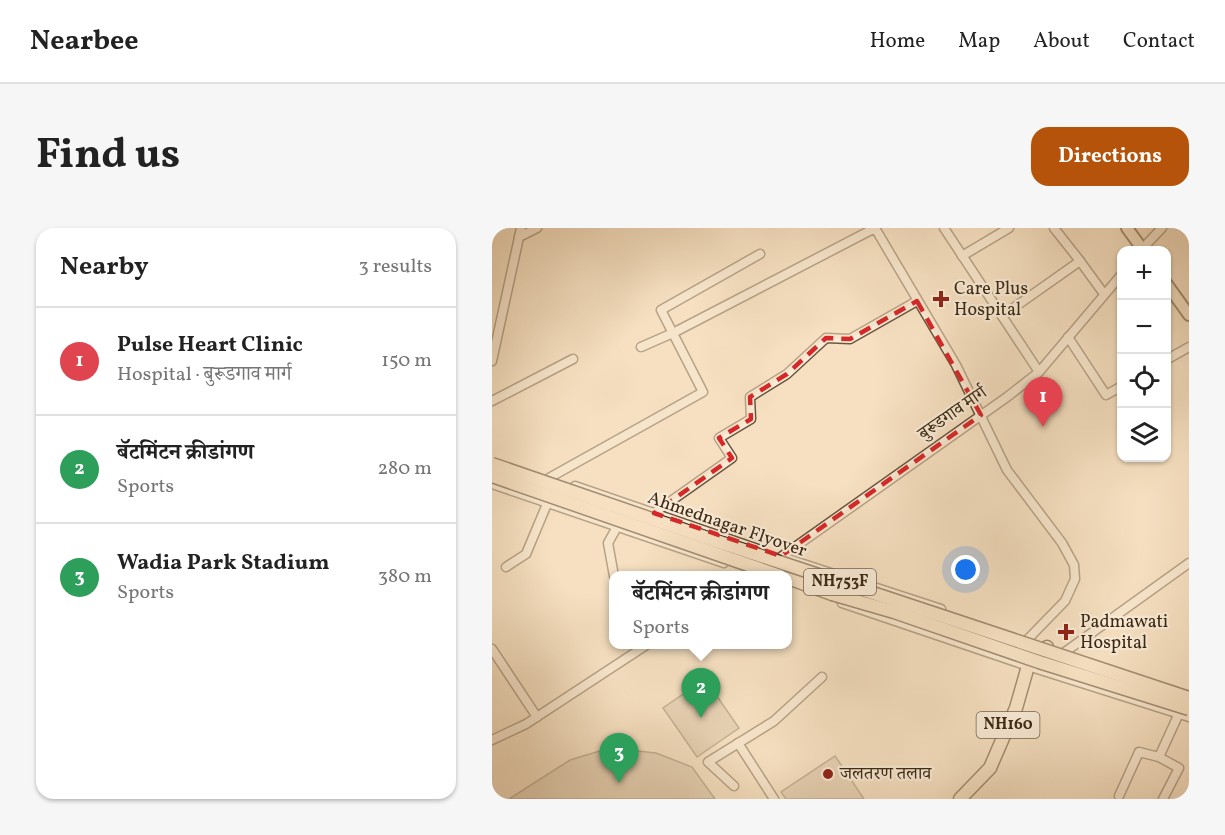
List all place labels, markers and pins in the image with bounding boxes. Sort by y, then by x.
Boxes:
place label: Care Plus Hospital [954,277,1028,323]
marker: Care Plus Hospital [932,290,950,308]
pin: 1 [1024,378,1062,427]
place label: Padmawati Hospital [1080,610,1168,656]
marker: Padmawati Hospital [1057,623,1075,641]
pin: 2 [682,668,720,718]
pin: 3 [600,734,638,783]
place label: जलतरण तलाव [839,762,932,787]
marker: जलतरण तलाव [821,767,835,781]

